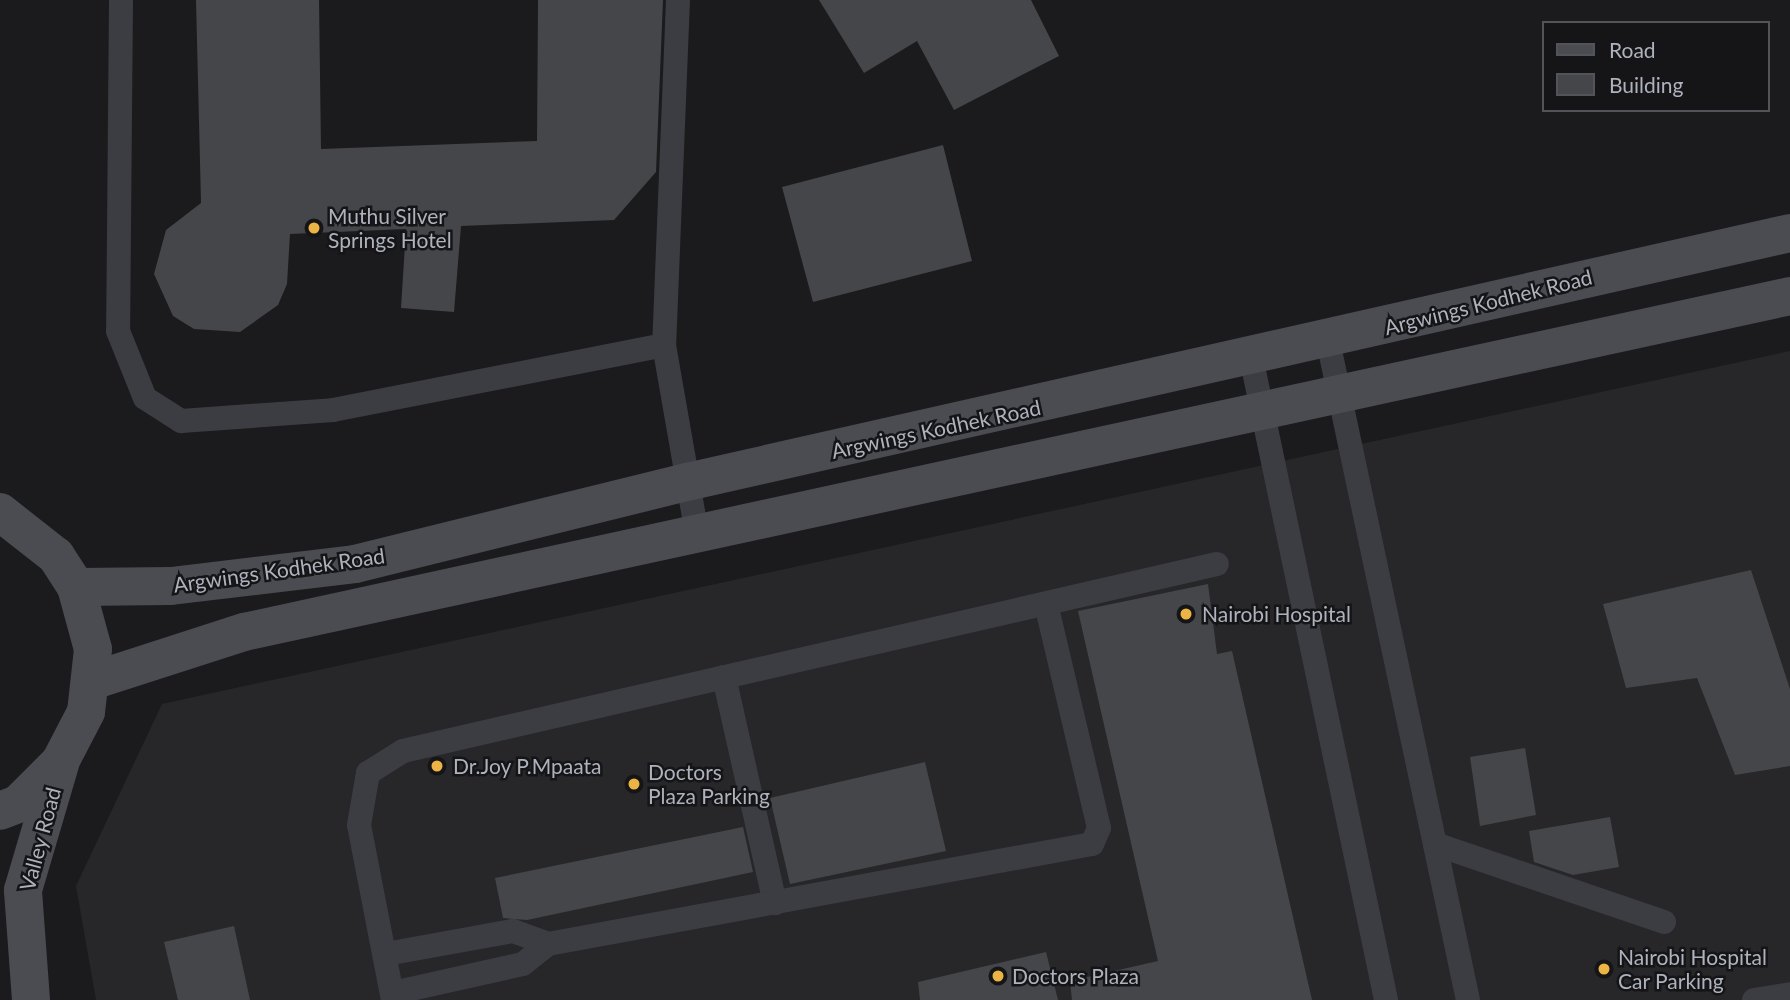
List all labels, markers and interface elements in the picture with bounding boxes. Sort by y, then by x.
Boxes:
legend [1542,21,1769,112]
text: Road [1609,37,1656,62]
text: Building [1609,72,1684,97]
place label: Muthu Silver Springs Hotel [328,203,452,253]
marker: Muthu Silver Springs Hotel [306,220,322,236]
street label: Argwings Kodhek Road [1381,264,1595,340]
street label: Argwings Kodhek Road [829,394,1043,464]
street label: Argwings Kodhek Road [172,543,386,597]
place label: Nairobi Hospital [1202,601,1351,627]
marker: Nairobi Hospital [1176,604,1196,624]
place label: Dr.Joy P.Mpaata [453,753,602,779]
marker: Dr.Joy P.Mpaata [427,756,447,776]
place label: Doctors Plaza Parking [648,759,770,809]
marker: Doctors Plaza Parking [626,776,642,792]
street label: Valley Road [14,784,66,894]
place label: Nairobi Hospital Car Parking [1618,944,1767,994]
marker: Nairobi Hospital Car Parking [1596,961,1612,977]
place label: Doctors Plaza [1012,963,1139,989]
marker: Doctors Plaza [990,968,1006,984]

